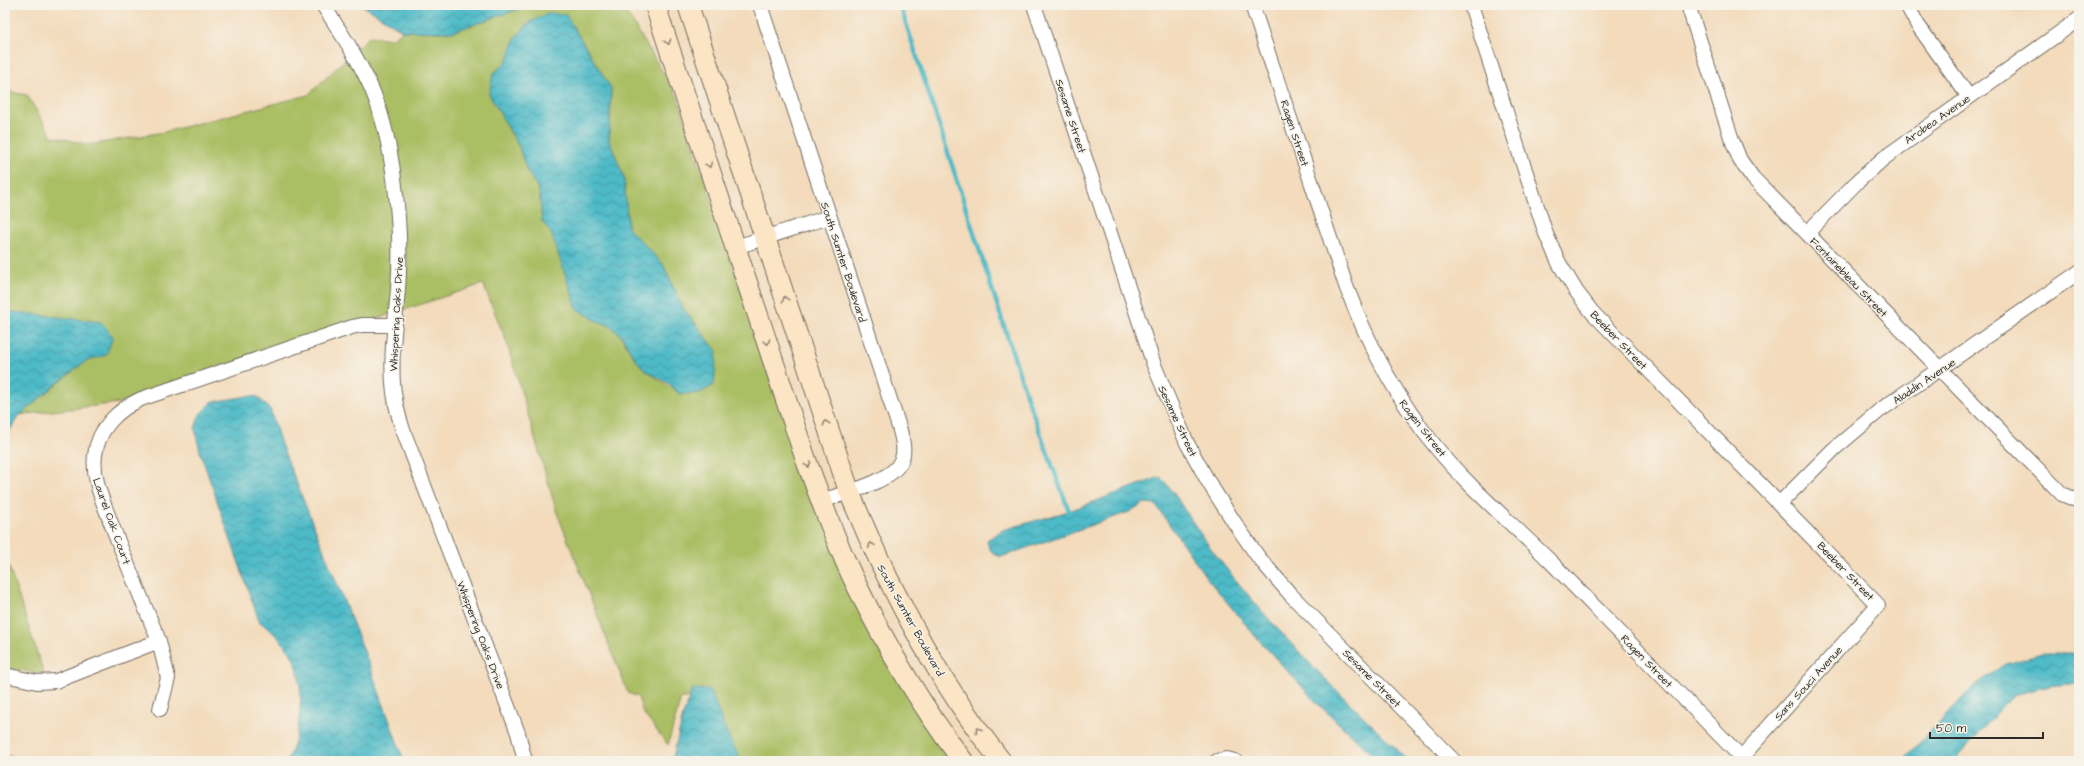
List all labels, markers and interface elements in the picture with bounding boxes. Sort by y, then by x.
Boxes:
one-way arrow [663,38,671,45]
street label: Sesame Street [1051,77,1090,156]
street label: Arobea Avenue [1901,91,1973,148]
street label: Ragen Street [1276,98,1312,169]
one-way arrow [704,162,712,169]
street label: South Sumter Boulevard [817,200,870,324]
street label: Fontainebleau Street [1806,234,1891,321]
street label: Whispering Oaks Drive [386,256,408,372]
one-way arrow [782,296,790,303]
street label: Beeber Street [1587,308,1651,373]
one-way arrow [762,338,771,345]
street label: Aladdin Avenue [1890,355,1959,408]
street label: Sesame Street [1154,383,1201,460]
street label: Ragen Street [1395,397,1450,461]
one-way arrow [823,419,831,426]
one-way arrow [804,462,812,469]
street label: Laurel Oak Court [89,476,134,567]
street label: Beeber Street [1814,539,1878,604]
one-way arrow [868,541,876,549]
street label: South Sumter Boulevard [874,562,948,679]
street label: Whispering Oaks Drive [452,579,508,692]
street label: Ragen Street [1617,631,1676,692]
street label: Sans Souci Avenue [1771,643,1846,724]
street label: Sesame Street [1339,646,1405,711]
scale bar [1930,714,2043,740]
text: 50 m [1936,720,1967,737]
one-way arrow [976,727,983,734]

